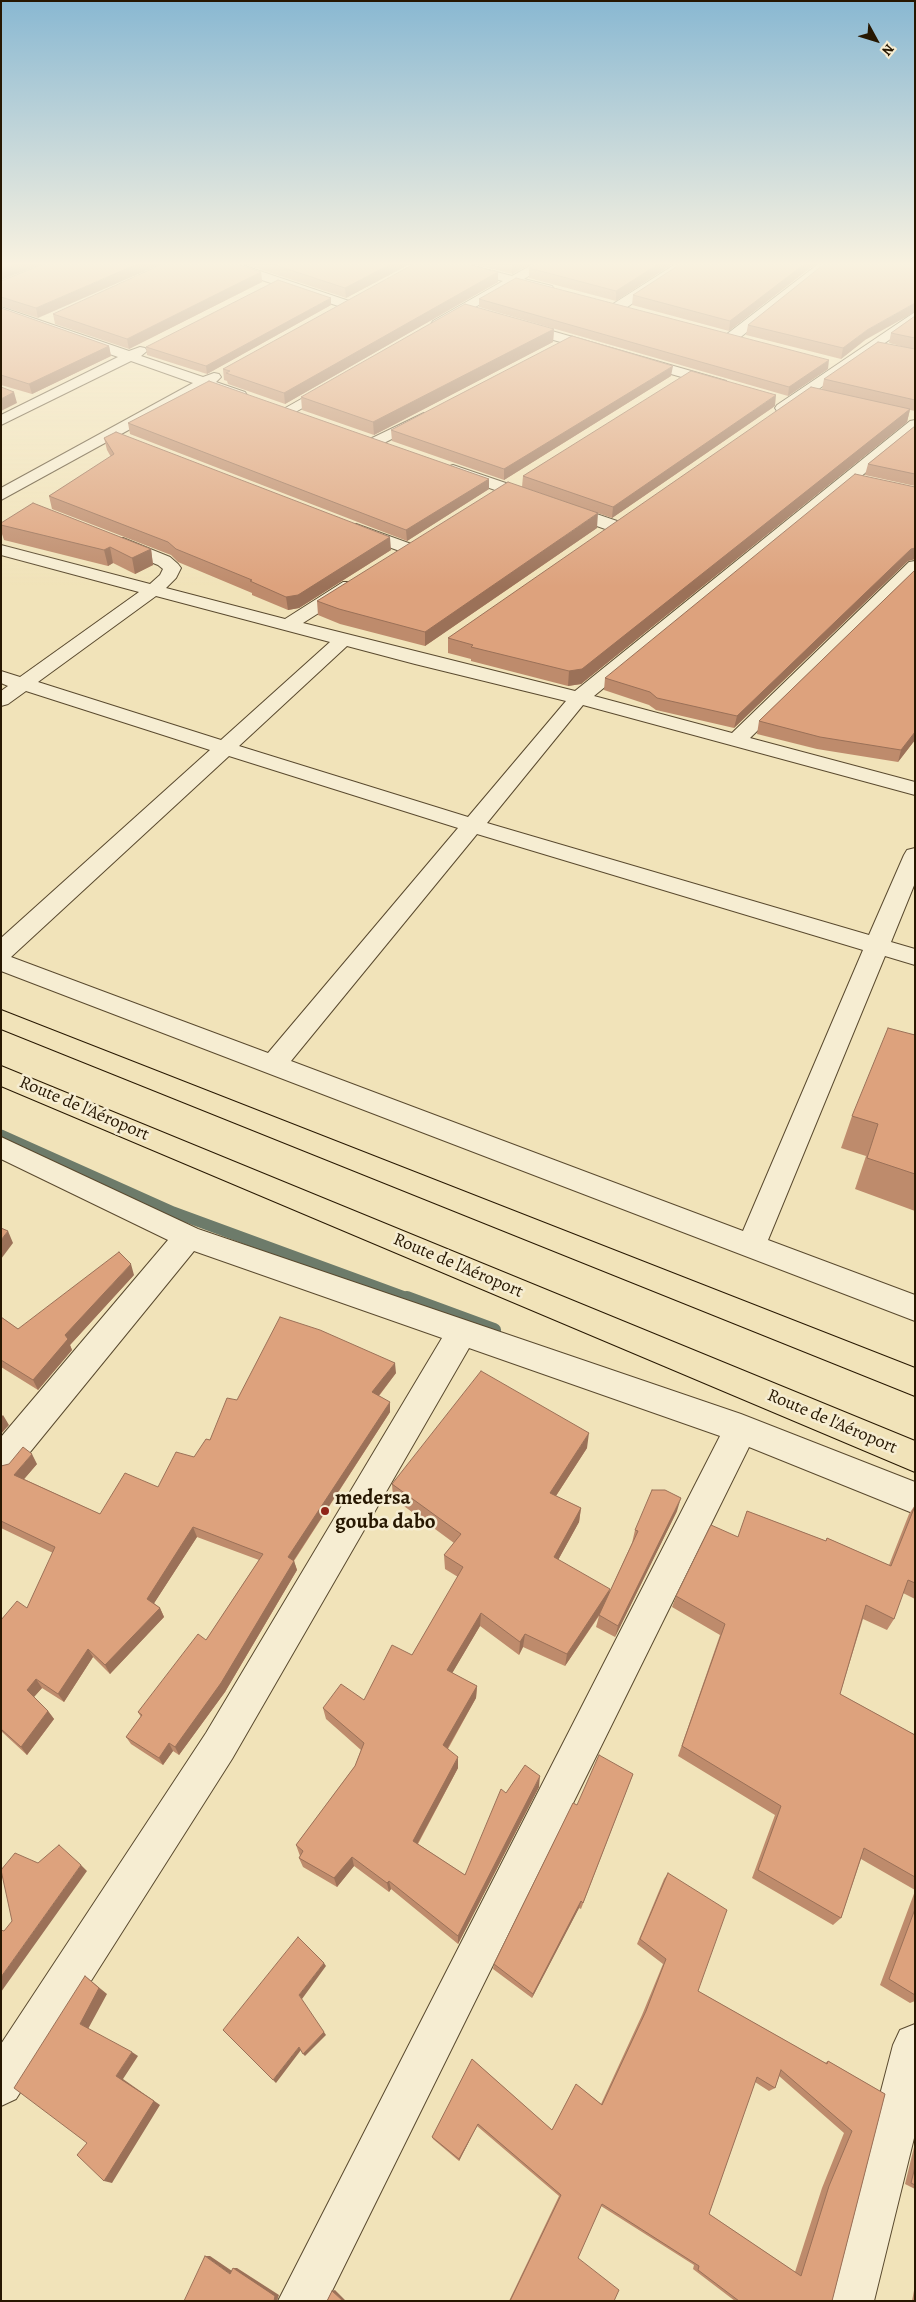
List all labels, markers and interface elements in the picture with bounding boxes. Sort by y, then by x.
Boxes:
north arrow [851,15,901,65]
text: N [877,40,899,60]
street label: Route de l'Aéroport [16,1072,152,1146]
street label: Route de l'Aéroport [390,1229,526,1303]
street label: Route de l'Aéroport [764,1385,900,1459]
place label: medersa gouba dabo [335,1486,436,1536]
marker: medersa gouba dabo [319,1505,331,1517]

